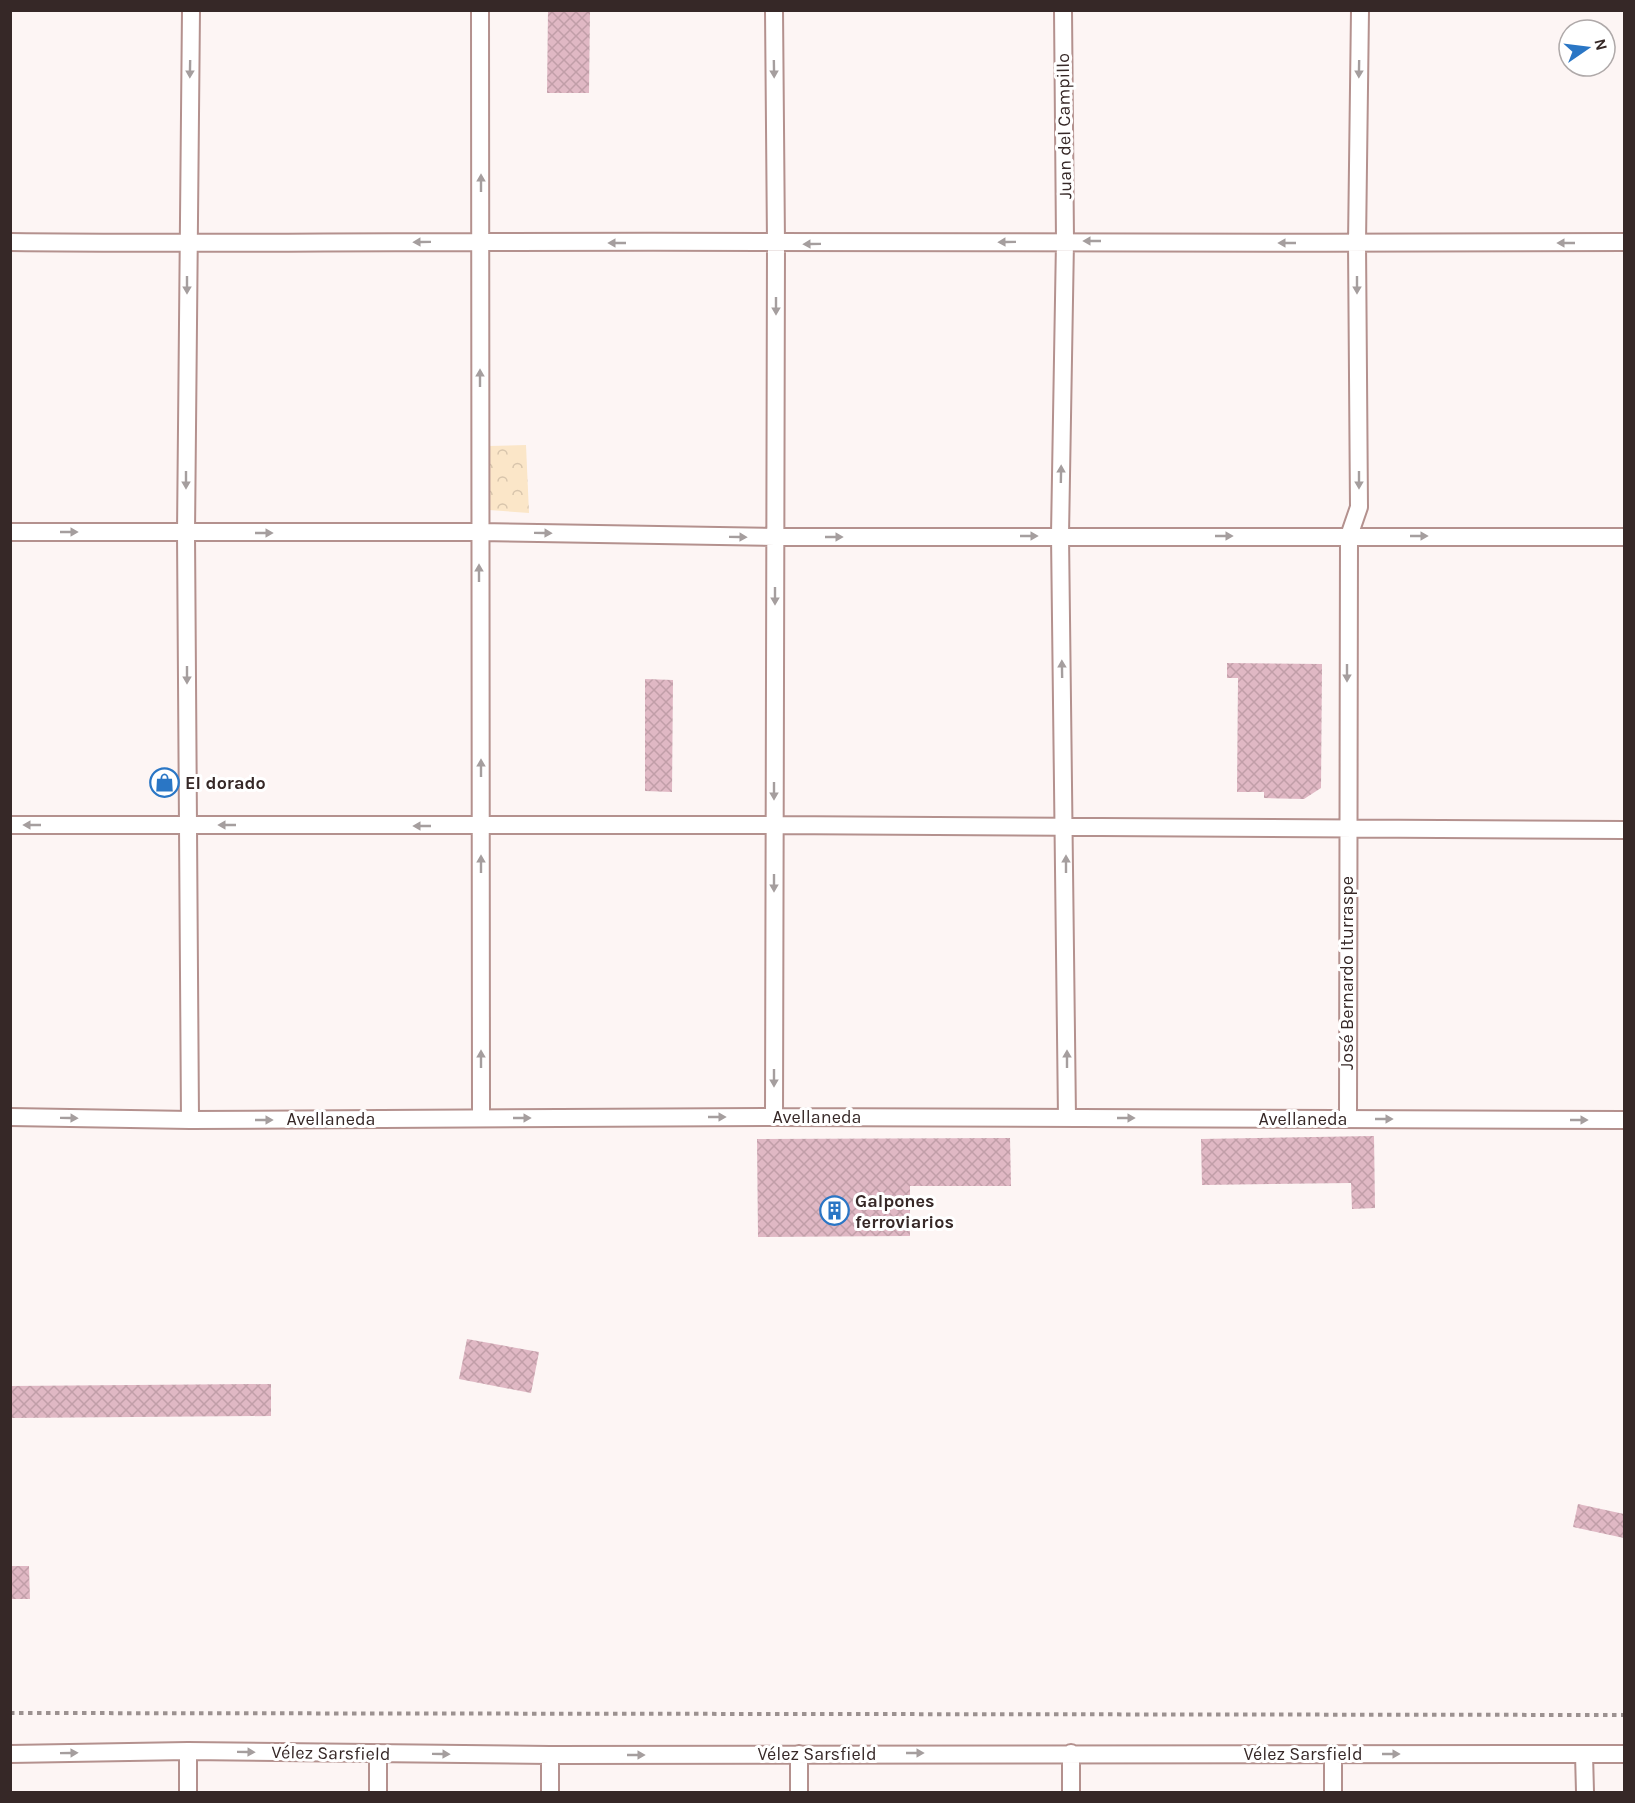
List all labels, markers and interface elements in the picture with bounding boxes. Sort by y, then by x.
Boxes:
north arrow [1557,18,1617,78]
text: N [1590,37,1612,52]
street label: Juan del Campillo [1052,53,1076,199]
one-way arrow [185,59,195,78]
one-way arrow [769,59,779,78]
one-way arrow [1355,59,1364,78]
one-way arrow [476,174,486,193]
one-way arrow [412,237,431,247]
one-way arrow [997,237,1016,247]
one-way arrow [1083,237,1102,246]
one-way arrow [607,238,626,248]
one-way arrow [1278,238,1297,248]
one-way arrow [1557,238,1576,248]
one-way arrow [802,239,821,249]
one-way arrow [182,275,192,294]
one-way arrow [1352,275,1362,294]
one-way arrow [771,296,781,315]
one-way arrow [475,369,485,388]
one-way arrow [1056,465,1066,484]
one-way arrow [181,470,191,489]
one-way arrow [1354,470,1363,489]
one-way arrow [59,528,78,537]
one-way arrow [254,528,273,538]
one-way arrow [533,529,552,538]
one-way arrow [1019,531,1038,541]
one-way arrow [1214,531,1233,541]
one-way arrow [1409,531,1428,541]
one-way arrow [728,532,747,541]
one-way arrow [824,532,843,542]
one-way arrow [475,564,484,583]
one-way arrow [770,586,780,605]
one-way arrow [1058,660,1067,679]
one-way arrow [1343,664,1352,683]
one-way arrow [182,665,192,684]
one-way arrow [476,759,485,778]
shop icon: El dorado [148,767,180,799]
place label: El dorado [185,772,266,794]
one-way arrow [770,781,779,800]
one-way arrow [23,820,42,830]
one-way arrow [218,820,237,830]
one-way arrow [413,821,432,831]
one-way arrow [476,855,486,874]
one-way arrow [1061,855,1071,874]
one-way arrow [769,874,779,893]
street label: José Bernardo Iturraspe [1336,876,1358,1070]
one-way arrow [476,1050,486,1069]
one-way arrow [1062,1050,1072,1069]
one-way arrow [769,1069,779,1088]
street label: Avellaneda [773,1106,861,1128]
street label: Avellaneda [287,1108,375,1130]
street label: Avellaneda [1259,1108,1347,1130]
one-way arrow [707,1112,726,1122]
one-way arrow [59,1113,78,1123]
one-way arrow [512,1113,531,1123]
one-way arrow [1116,1113,1135,1123]
one-way arrow [1374,1114,1393,1124]
one-way arrow [254,1115,273,1124]
one-way arrow [1569,1115,1588,1124]
place label: Galpones ferroviarios [855,1190,954,1233]
building icon: Galpones ferroviarios [818,1195,850,1227]
street label: Vélez Sarsfield [271,1741,391,1765]
street label: Vélez Sarsfield [757,1743,877,1765]
street label: Vélez Sarsfield [1243,1743,1363,1765]
one-way arrow [237,1747,256,1757]
one-way arrow [59,1748,78,1758]
one-way arrow [906,1748,925,1758]
one-way arrow [432,1749,451,1759]
one-way arrow [1382,1749,1401,1759]
one-way arrow [627,1750,646,1760]

